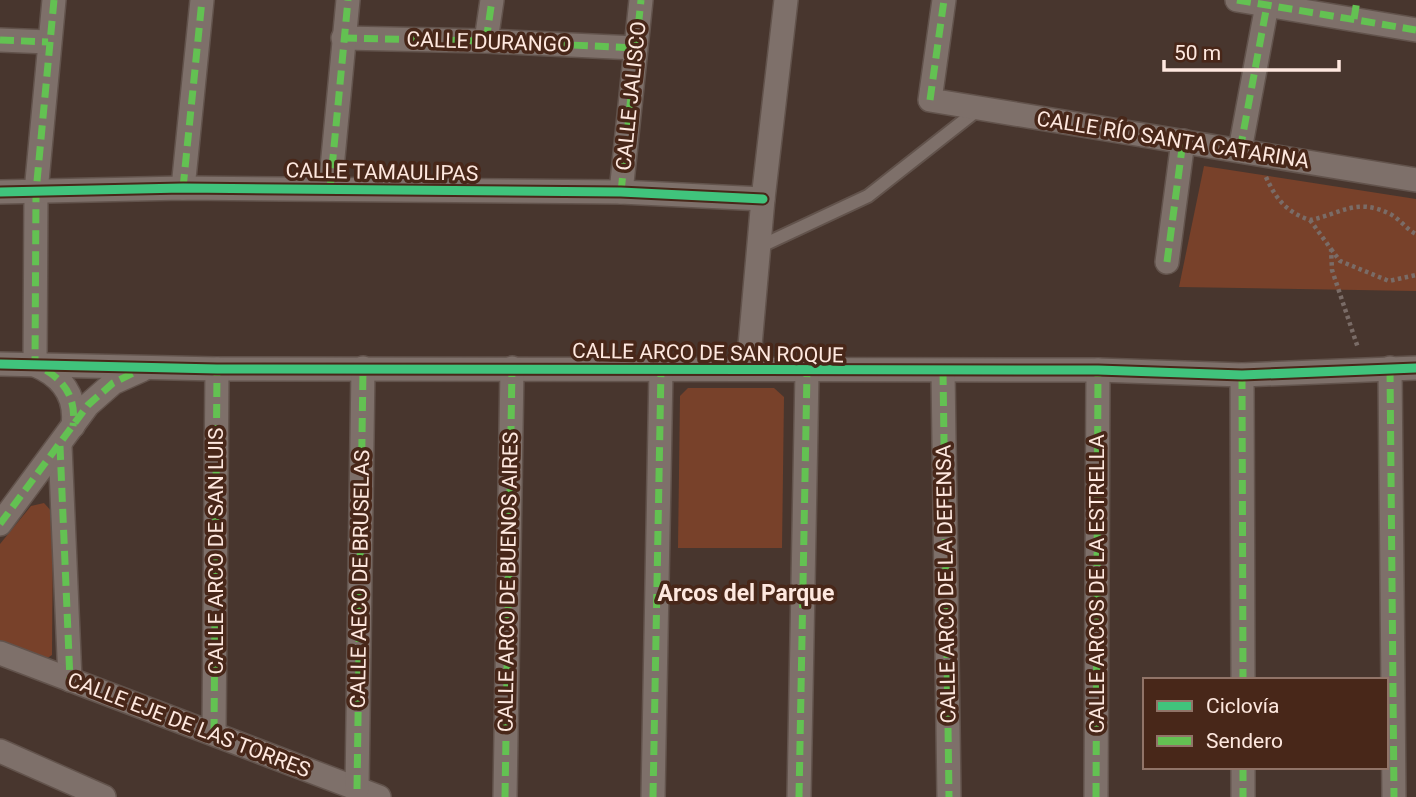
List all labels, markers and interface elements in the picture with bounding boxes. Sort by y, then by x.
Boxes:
street label: CALLE JALISCO [611,20,651,172]
street label: CALLE DURANGO [406,27,572,57]
scale bar [1164,28,1339,72]
text: 50 m [1174,41,1221,65]
street label: CALLE RÍO SANTA CATARINA [1035,107,1311,173]
street label: CALLE TAMAULIPAS [285,158,479,186]
street label: CALLE ARCO DE SAN ROQUE [572,339,844,367]
street label: CALLE ARCO DE SAN LUIS [204,428,228,674]
street label: CALLE ARCO DE BUENOS AIRES [493,432,523,732]
street label: CALLE ARCOS DE LA ESTRELLA [1085,434,1109,734]
street label: CALLE ARCO DE LA DEFENSA [932,444,960,724]
street label: CALLE AECO DE BRUSELAS [346,449,374,709]
district label: Arcos del Parque [658,580,834,607]
street label: CALLE EJE DE LAS TORRES [64,668,314,782]
legend [1143,678,1388,769]
text: Ciclovía [1206,694,1280,718]
text: Sendero [1206,729,1283,753]

